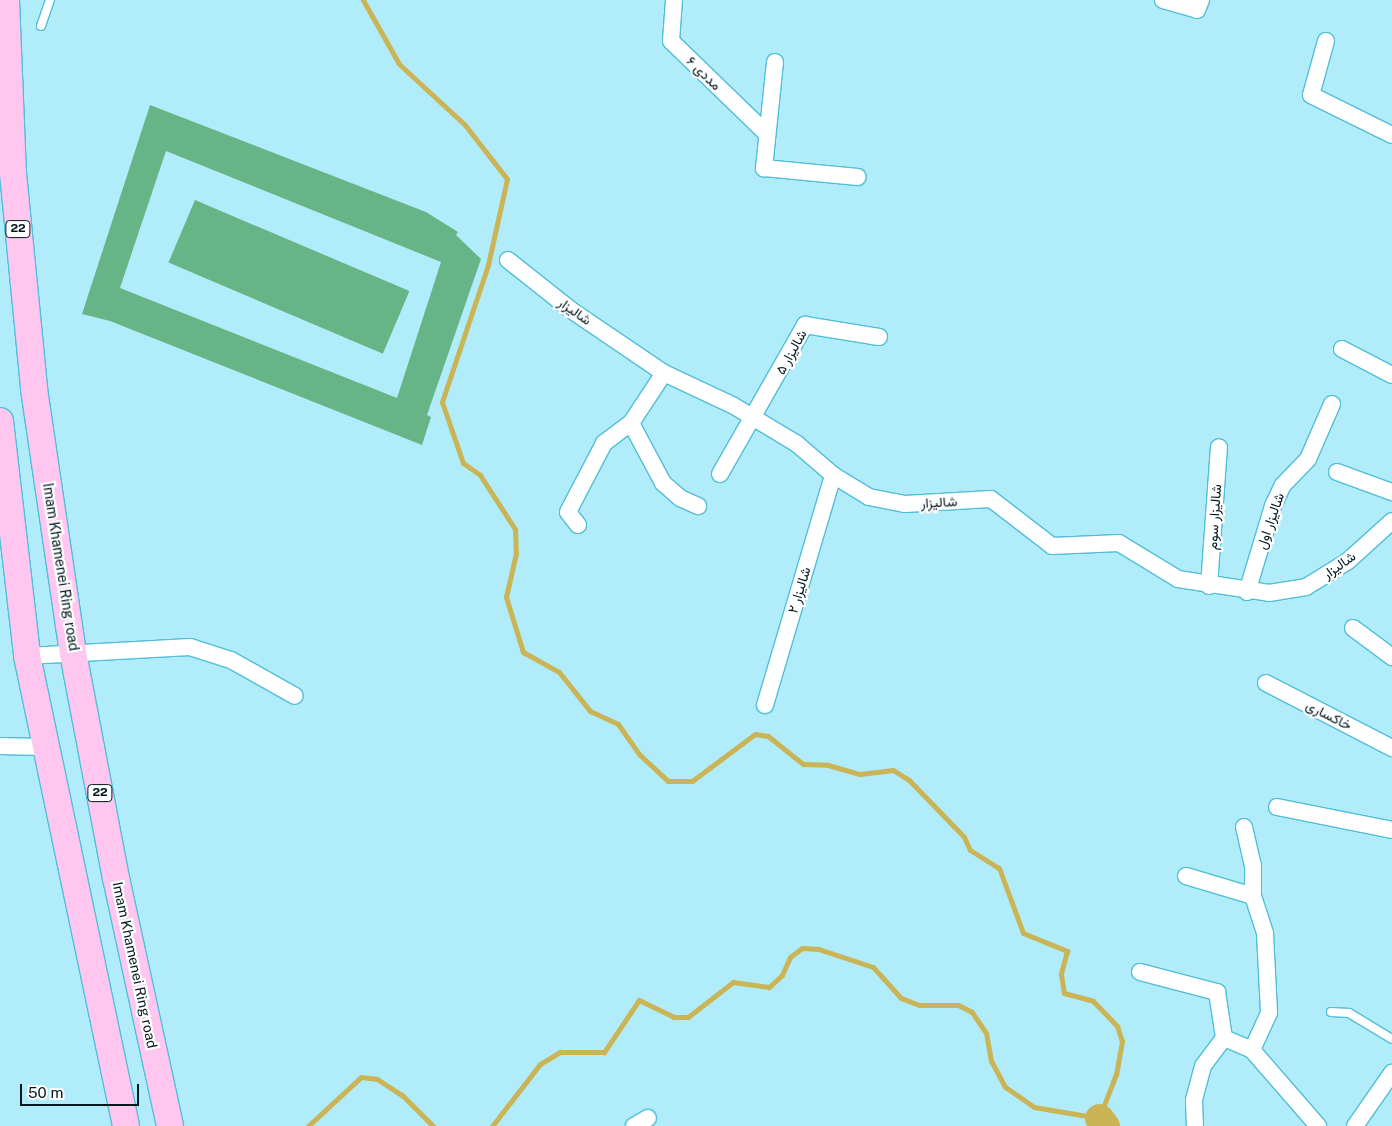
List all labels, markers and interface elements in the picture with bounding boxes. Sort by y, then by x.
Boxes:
street label: مددی ۶ [683,52,725,94]
road number: 22 [4,220,32,238]
street label: شالیزار [555,294,595,328]
street label: شالیزار ۵ [772,327,810,377]
street label: Imam Khamenei Ring road [39,482,83,652]
street label: شالیزار سوم [1203,484,1225,550]
street label: شالیزار اول [1253,491,1287,551]
street label: شالیزار [920,493,958,511]
street label: شالیزار [1319,548,1359,582]
street label: شالیزار ۲ [784,565,814,615]
street label: خاکساری [1303,696,1355,734]
road number: 22 [86,784,114,802]
street label: Imam Khamenei Ring road [109,880,161,1050]
scale bar [22,1074,141,1106]
text: 50 m [28,1084,63,1101]

